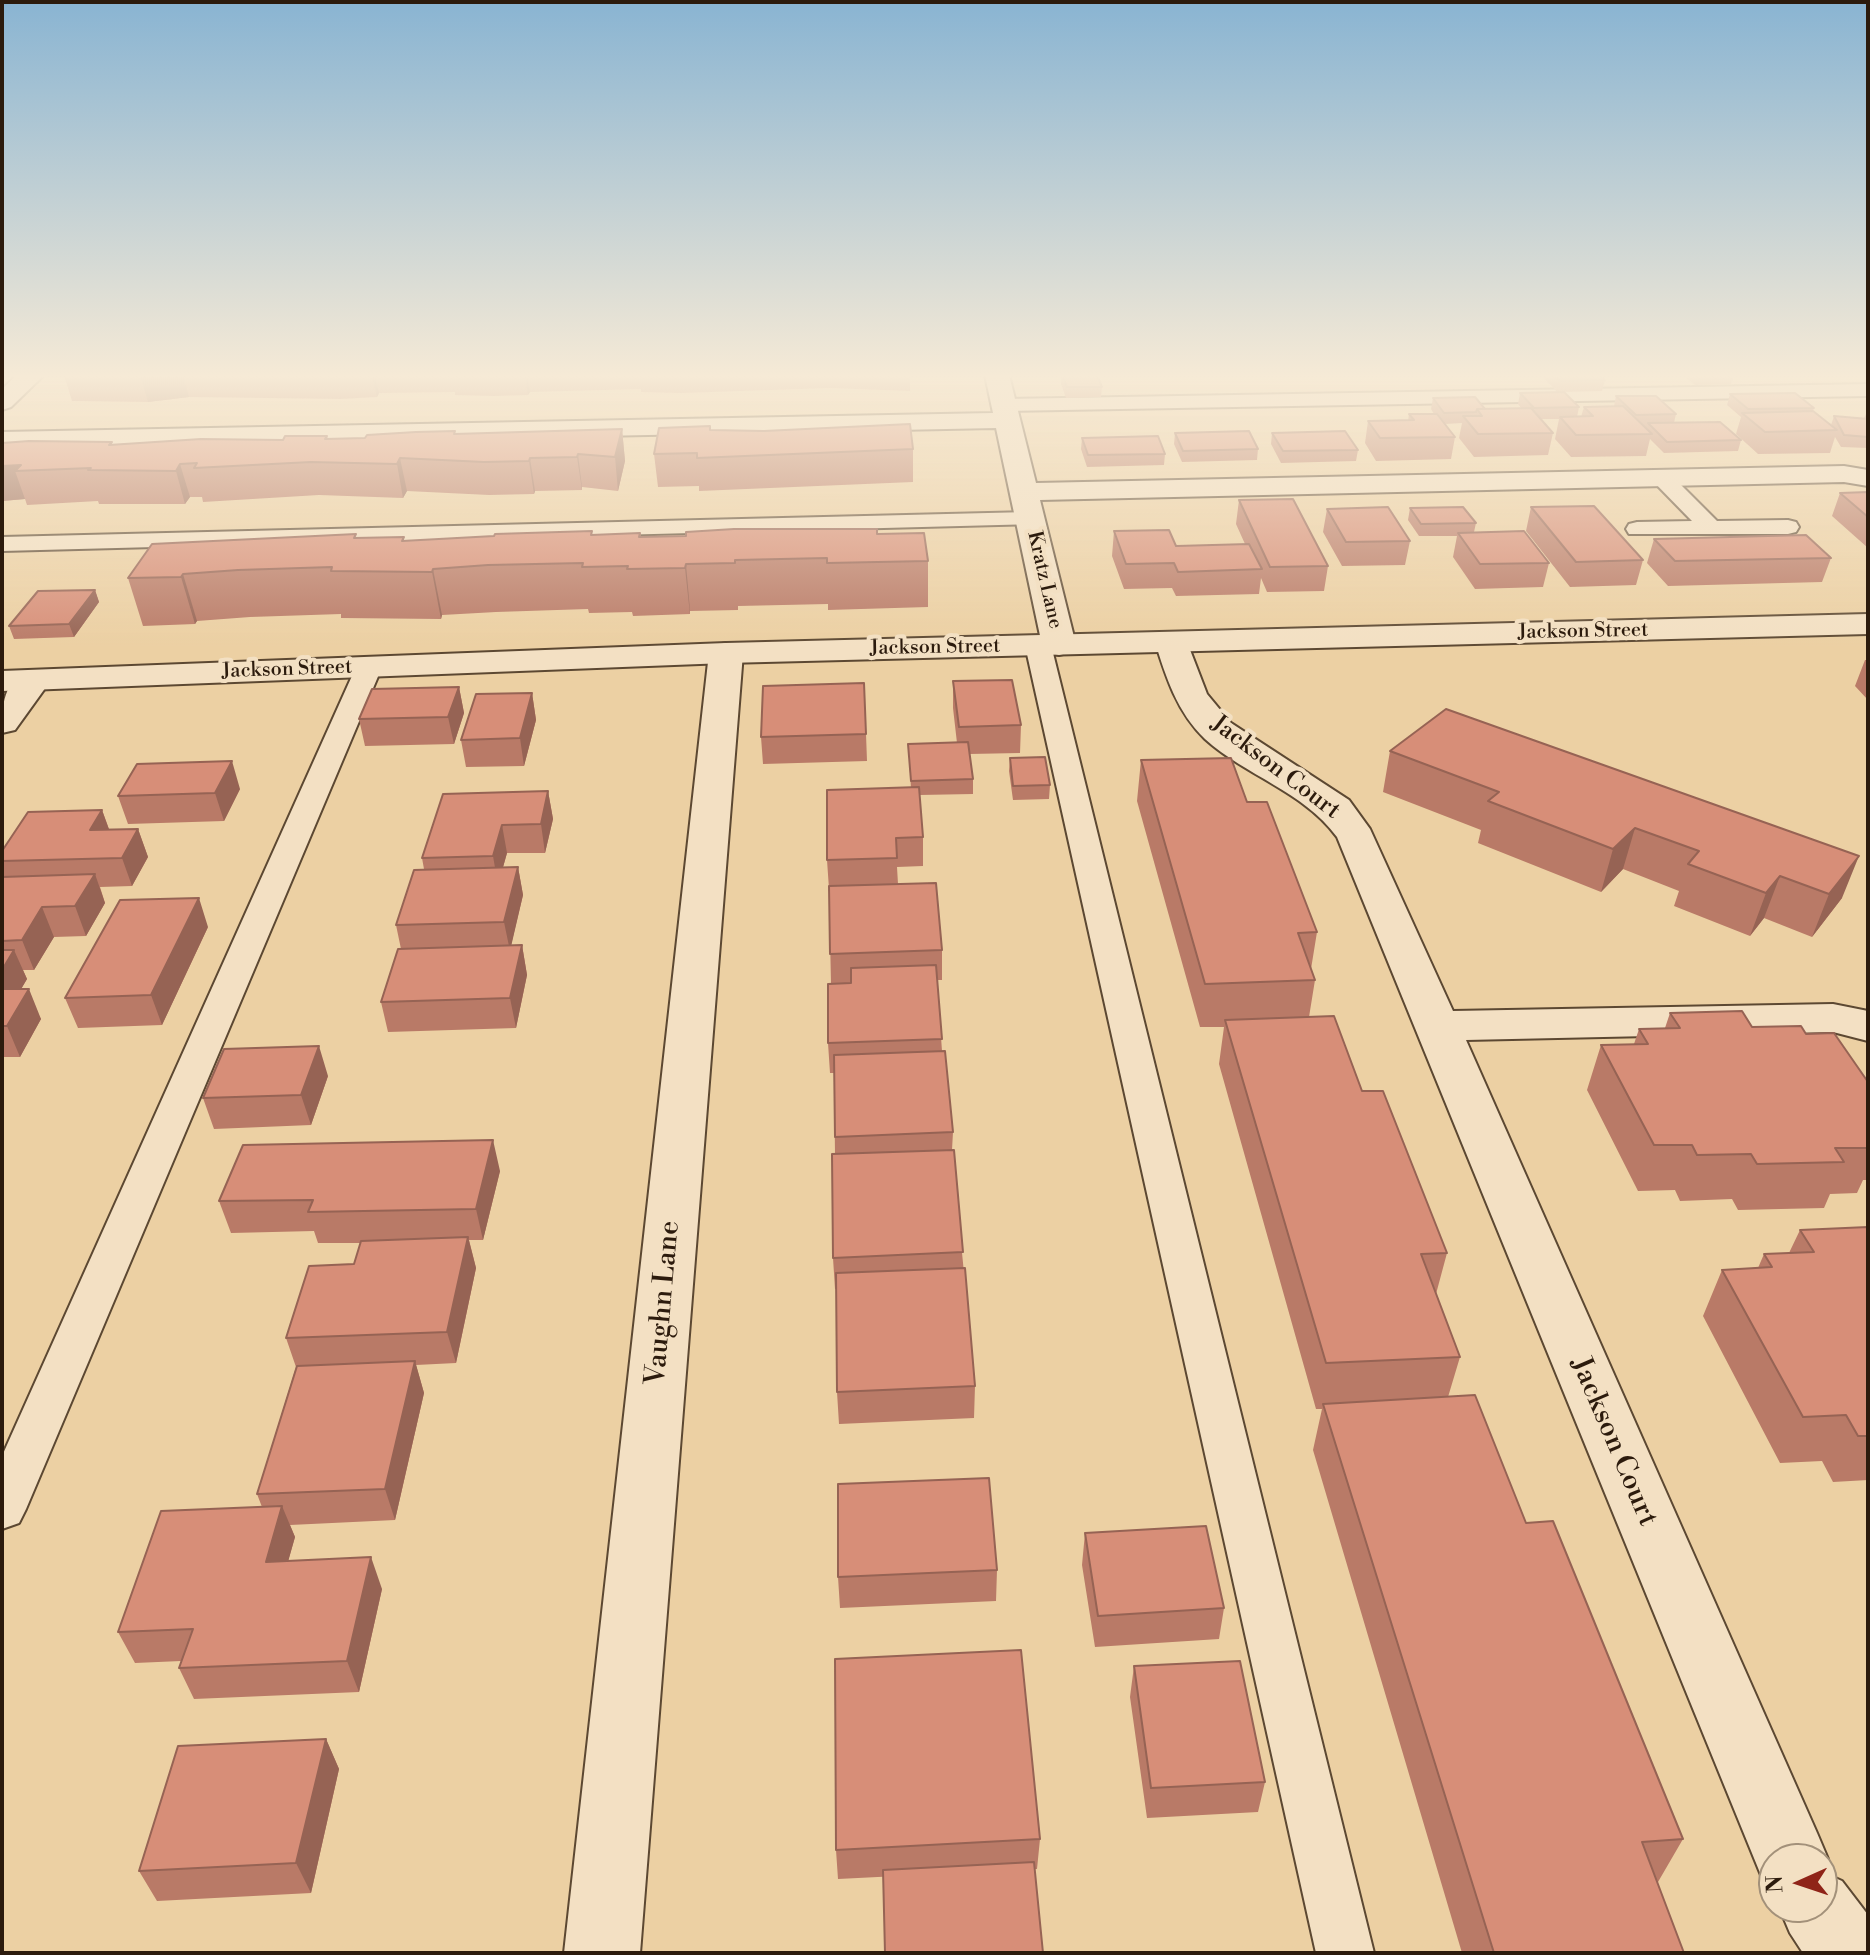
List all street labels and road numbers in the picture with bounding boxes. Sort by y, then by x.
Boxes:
street label: Kratz Lane [1021,529,1067,631]
street label: Jackson Street [1518,619,1648,645]
street label: Jackson Street [870,635,1000,661]
street label: Jackson Street [221,656,353,684]
street label: Jackson Court [1205,710,1345,826]
street label: Vaughn Lane [640,1219,688,1387]
street label: Jackson Court [1562,1353,1664,1531]

